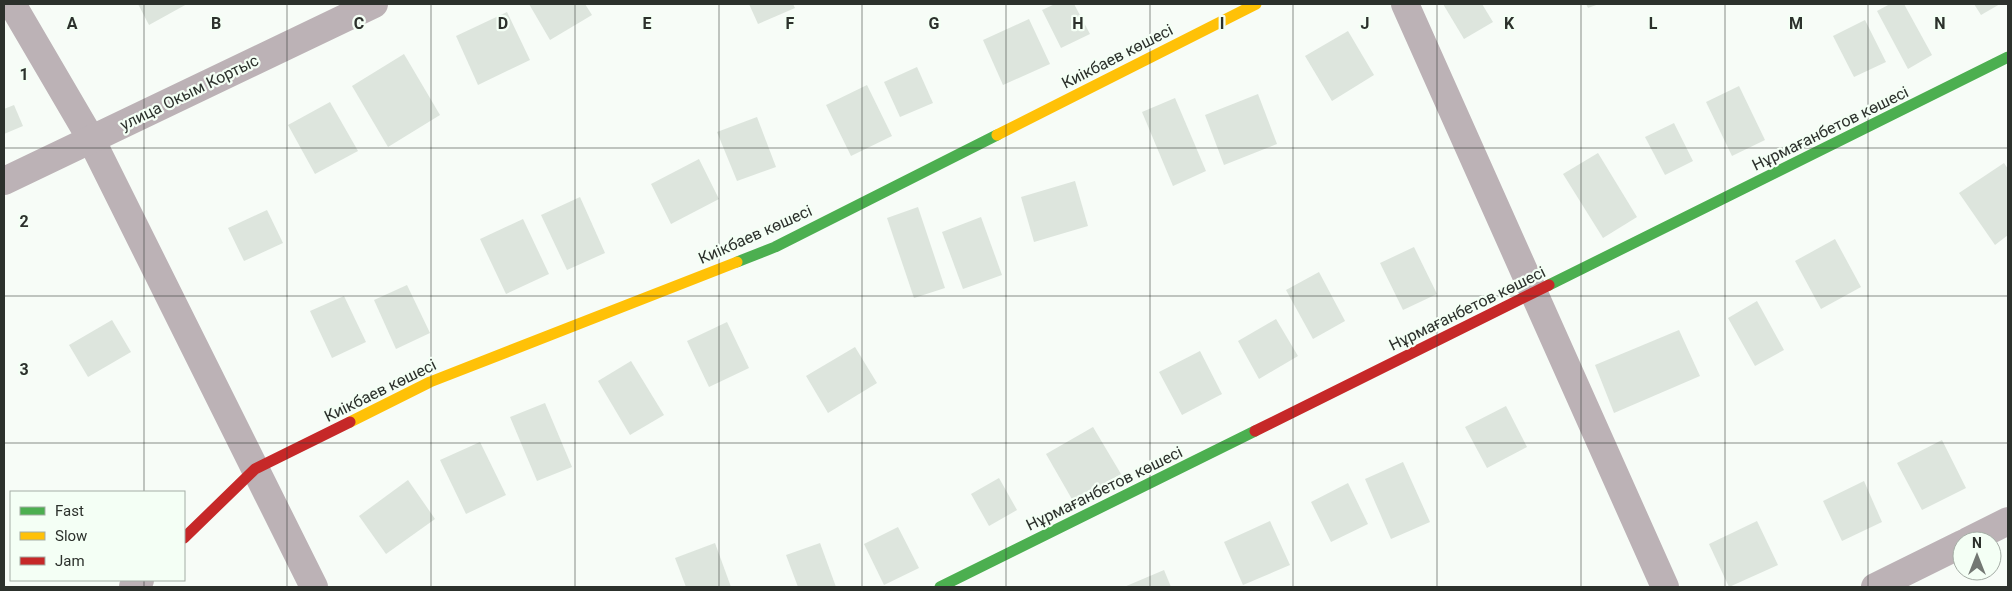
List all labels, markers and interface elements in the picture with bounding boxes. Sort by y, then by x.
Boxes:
text: A [67,14,78,33]
text: B [211,14,221,33]
text: C [354,14,364,33]
text: D [498,14,508,33]
text: E [643,14,652,33]
text: F [786,14,795,33]
text: G [929,14,940,33]
text: H [1072,14,1084,33]
text: I [1220,14,1224,33]
text: J [1361,14,1369,33]
text: K [1504,14,1515,33]
text: L [1649,14,1658,33]
text: M [1789,14,1803,33]
text: N [1934,14,1946,33]
street label: Киікбаев көшесі [1058,20,1176,93]
street label: улица Окым Кортыс [117,51,262,134]
text: 1 [19,65,29,84]
street label: Нұрмағанбетов көшесі [1749,82,1912,175]
street label: Киікбаев көшесі [695,201,815,268]
text: 2 [19,212,29,231]
street label: Нұрмағанбетов көшесі [1386,262,1549,355]
street label: Киікбаев көшесі [321,355,439,426]
text: 3 [19,360,29,379]
street label: Нұрмағанбетов көшесі [1023,442,1186,535]
legend [10,491,185,581]
text: Fast [55,502,84,520]
text: Slow [55,527,87,545]
north arrow [1952,531,2002,581]
text: N [1972,535,1982,551]
text: Jam [55,552,85,570]

